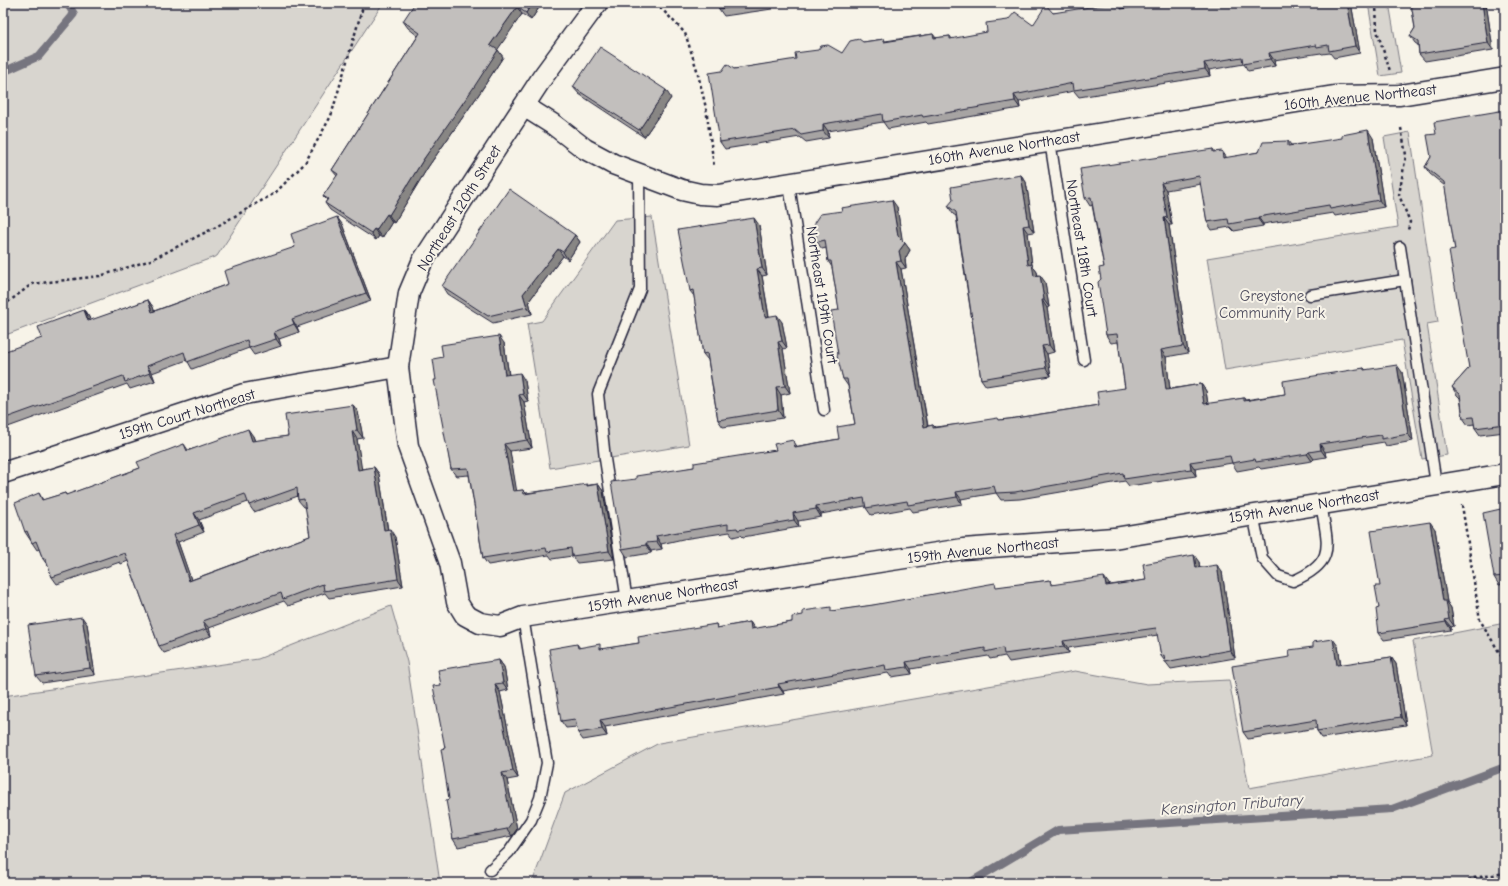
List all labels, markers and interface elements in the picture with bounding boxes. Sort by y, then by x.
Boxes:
street label: 160th Avenue Northeast [1283,80,1438,114]
street label: 160th Avenue Northeast [927,127,1082,169]
street label: Northeast 120th Street [413,141,505,274]
street label: Northeast 118th Court [1062,178,1102,319]
street label: Northeast 119th Court [802,225,842,366]
park label: Greystone Community Park [1219,287,1326,322]
street label: 159th Court Northeast [117,385,258,443]
street label: 159th Avenue Northeast [1228,485,1381,527]
street label: 159th Avenue Northeast [907,533,1060,567]
street label: 159th Avenue Northeast [587,574,740,616]
water label: Kensington Tributary [1160,791,1305,819]

